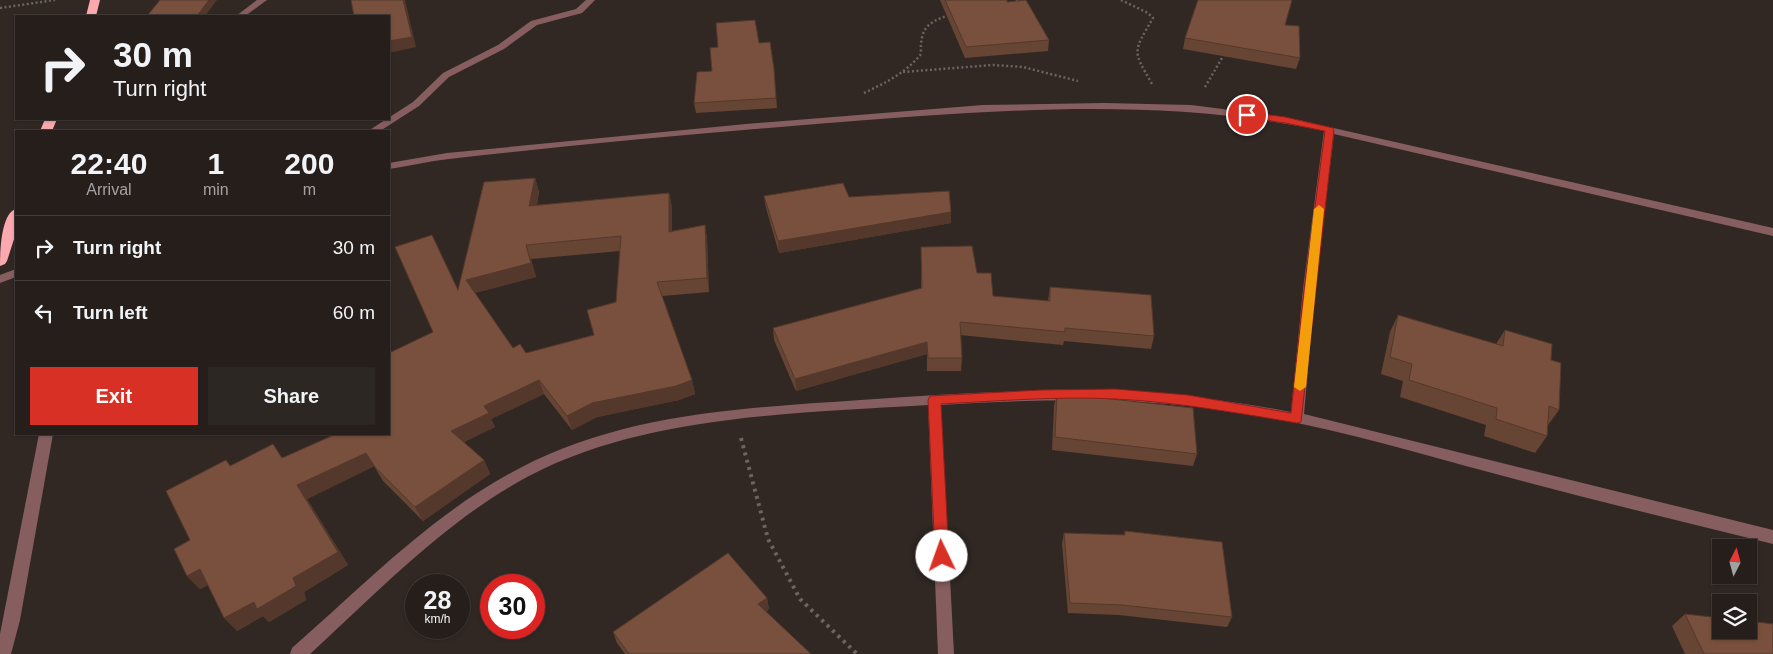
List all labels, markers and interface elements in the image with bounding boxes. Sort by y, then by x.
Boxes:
icon: right [30,35,95,100]
text: 30 m [113,35,193,74]
text: Turn right [113,76,206,101]
pin [1226,94,1268,136]
icon: arrive [1233,101,1261,129]
text: 22:40 [71,147,147,180]
text: 1 [207,147,224,180]
text: 200 [284,147,334,180]
text: Arrival [86,181,132,198]
text: min [203,181,229,198]
text: m [303,181,316,198]
icon: right [30,234,58,262]
text: Turn right [73,237,161,258]
text: 30 m [333,237,375,258]
icon: left [30,299,58,327]
text: Turn left [73,302,148,323]
text: 60 m [333,302,375,323]
button: Exit [30,367,198,425]
button: Share [208,367,375,425]
position arrow [915,529,967,581]
north arrow [1712,539,1758,584]
map controls [1712,539,1757,639]
speed limit sign: 30 [480,574,545,639]
text: 28 [424,586,451,614]
button: layers [1712,594,1757,639]
text: km/h [424,612,451,626]

